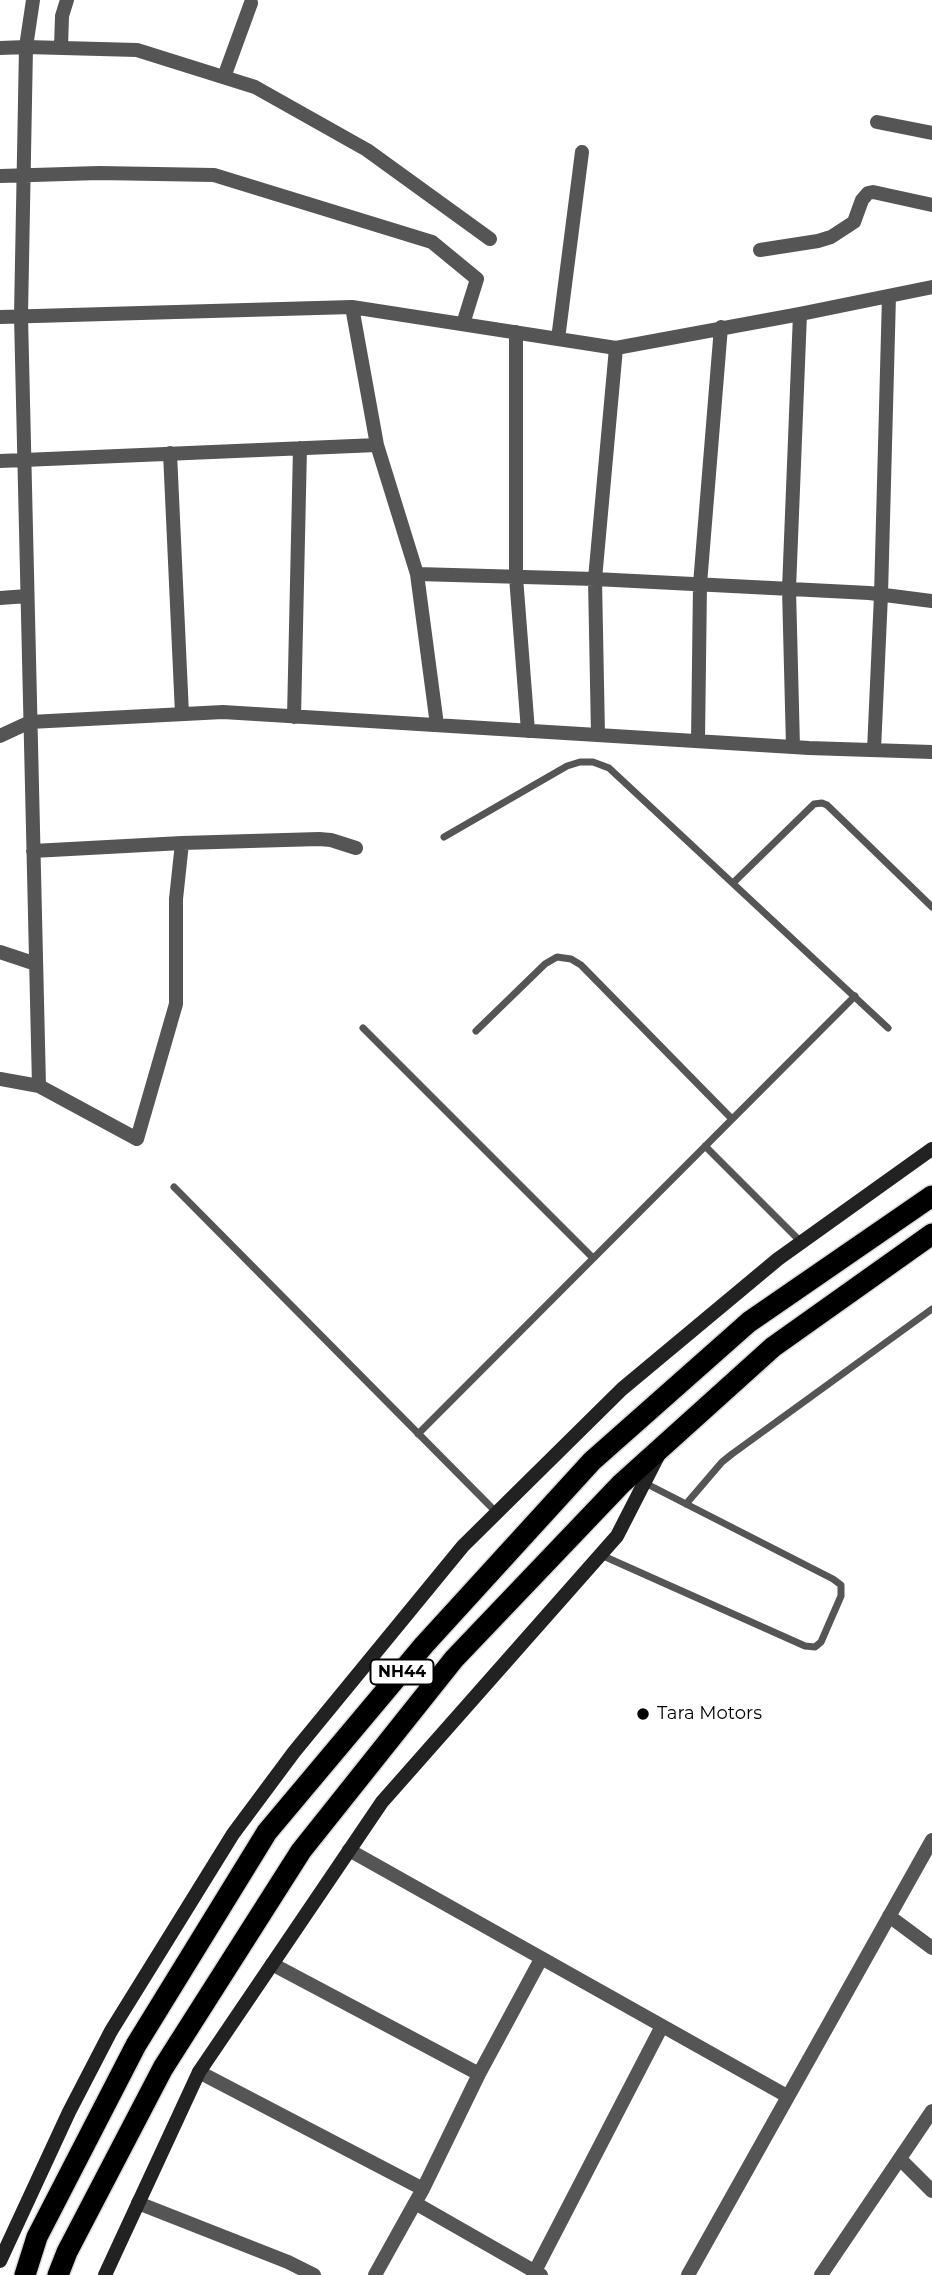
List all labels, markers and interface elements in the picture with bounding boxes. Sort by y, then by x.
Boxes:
road number: NH44 [370,1660,434,1684]
place label: Tara Motors [657,1703,762,1725]
marker: Tara Motors [635,1706,651,1722]

